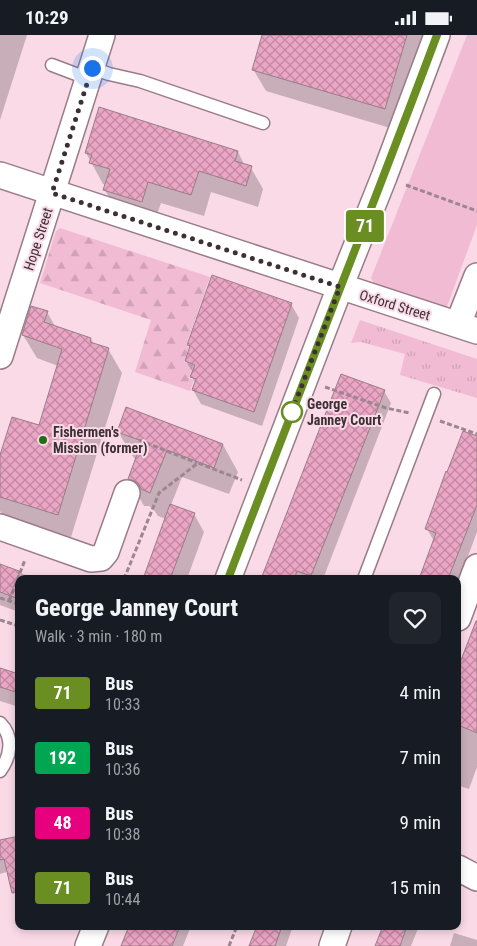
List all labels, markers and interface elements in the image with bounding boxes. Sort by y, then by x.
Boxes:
text: 10:29 [25,6,69,29]
your location [80,56,105,81]
street label: Hope Street [20,206,56,272]
line badge: 71 [342,210,388,242]
text: 71 [356,215,374,236]
street label: Oxford Street [358,287,432,323]
place label: George Janney Court [307,396,381,428]
marker: George Janney Court [281,401,303,423]
place label: Fishermen's Mission (former) [53,424,147,457]
marker: Fishermen's Mission (former) [37,434,49,446]
button: heart [389,592,441,644]
text: George Janney Court [35,594,238,622]
text: Walk · 3 min · 180 m [35,627,162,646]
text: Bus [105,672,134,695]
text: 4 min [399,681,441,704]
text: 71 [53,682,72,703]
text: 10:33 [105,695,140,714]
text: Bus [105,737,134,760]
text: 7 min [399,746,441,769]
text: 192 [49,747,76,768]
text: 10:36 [105,760,140,779]
text: Bus [105,802,134,825]
text: 9 min [399,811,441,834]
text: 48 [53,812,72,833]
text: 10:38 [105,825,140,844]
text: Bus [105,867,134,890]
text: 15 min [390,876,441,899]
text: 71 [53,877,72,898]
text: 10:44 [105,890,140,909]

